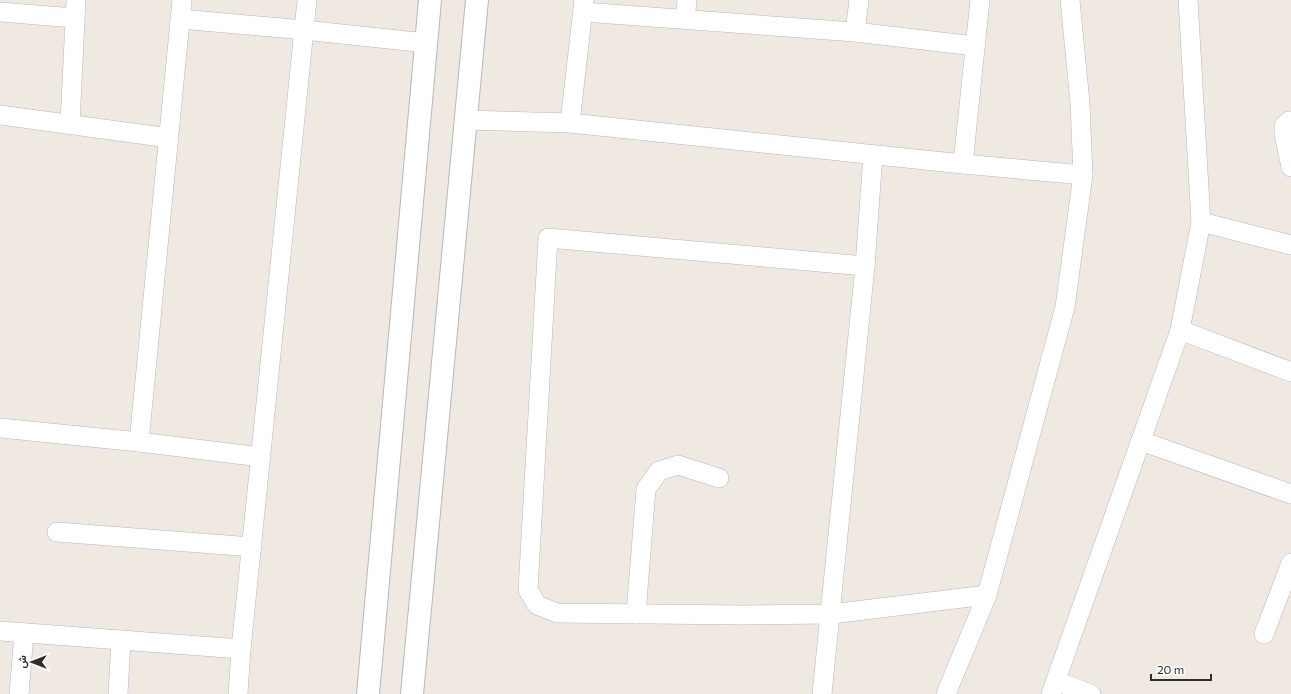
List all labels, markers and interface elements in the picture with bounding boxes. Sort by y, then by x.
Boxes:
north arrow [12,642,52,682]
text: ش [15,655,29,669]
scale bar [1151,656,1211,682]
text: 20 m [1157,662,1184,676]

